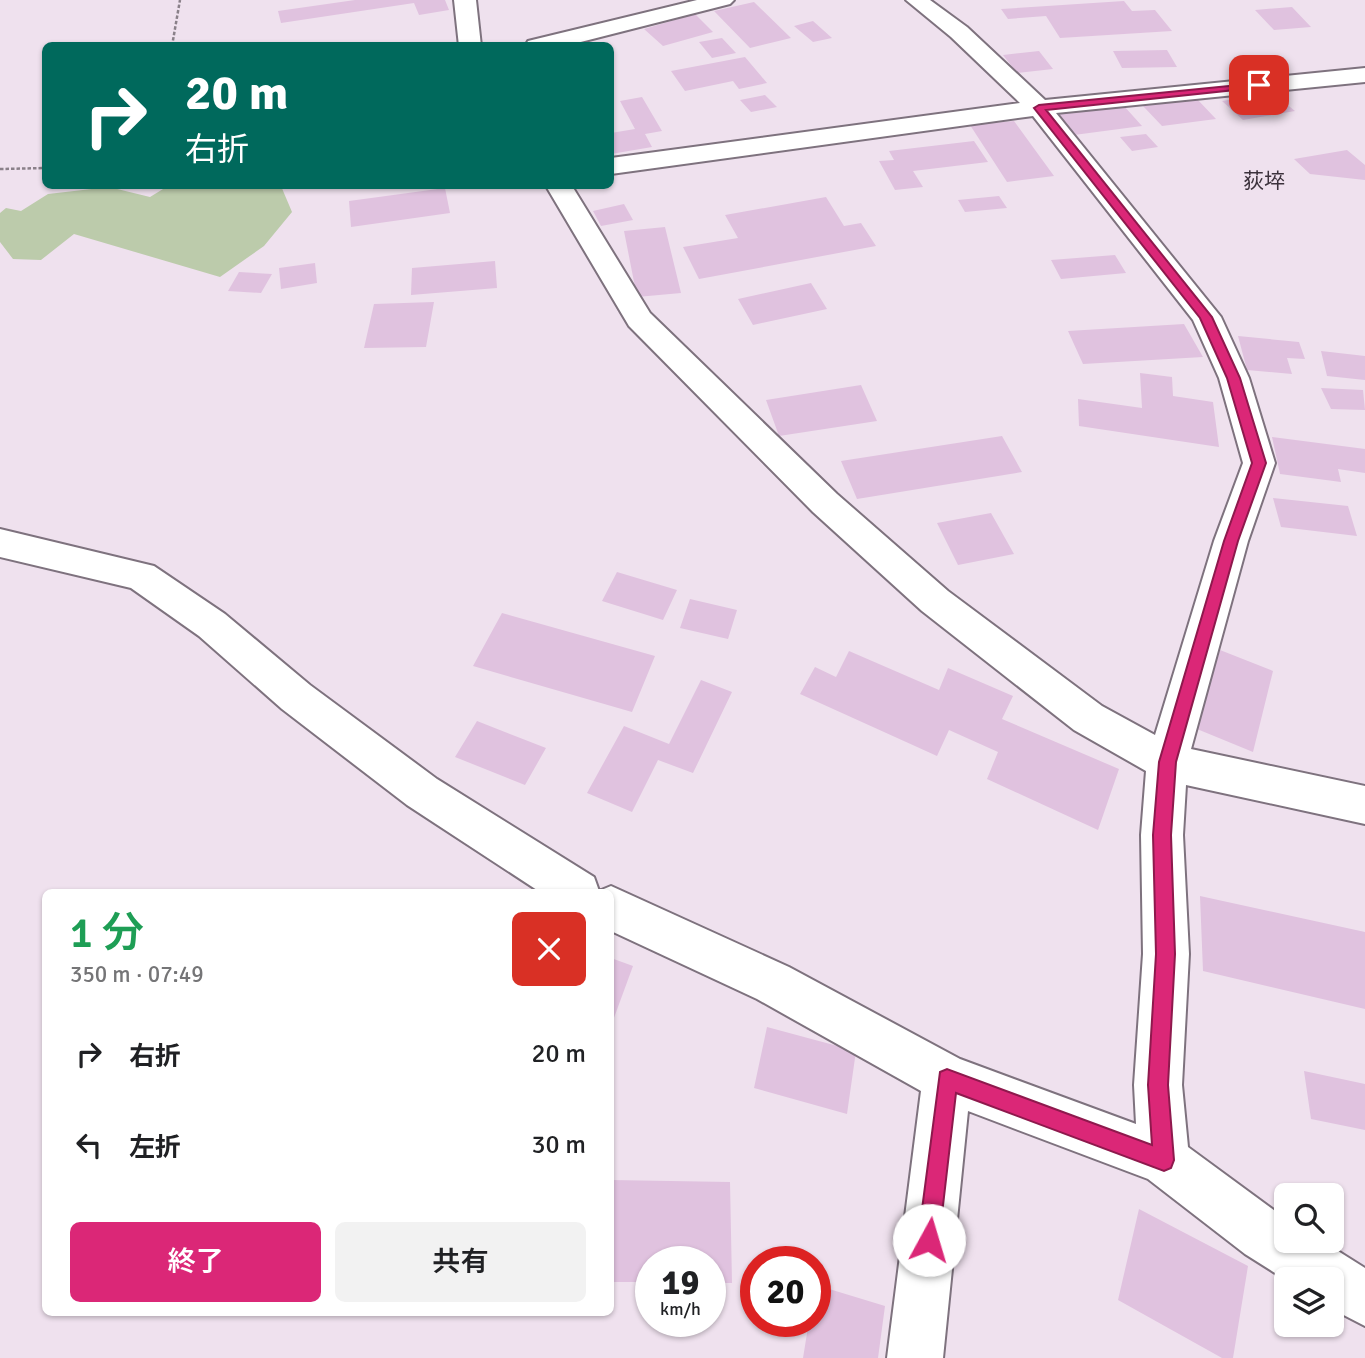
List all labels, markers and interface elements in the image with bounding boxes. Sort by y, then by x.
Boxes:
pin [1229,55,1289,115]
text: 20 m [185,63,288,123]
icon: arrive [1240,66,1278,104]
icon: right [70,70,161,161]
text: 右折 [185,130,249,169]
district label: 荻埣 [1243,168,1285,194]
text: 1 分 [70,908,144,959]
button: close [512,912,586,986]
text: 350 m · 07:49 [70,960,204,989]
icon: right [70,1035,108,1073]
text: 20 m [531,1038,586,1070]
text: 右折 [129,1041,181,1073]
icon: left [70,1126,108,1164]
text: 30 m [531,1129,586,1161]
text: 左折 [129,1132,181,1164]
map controls [1274,1183,1344,1337]
button: search [1274,1183,1344,1253]
position arrow [892,1203,966,1277]
button: 終了 [70,1222,321,1302]
button: 共有 [335,1222,586,1302]
speed limit sign: 20 [740,1246,831,1337]
text: 19 [662,1261,699,1304]
button: layers [1274,1267,1344,1337]
text: km/h [660,1298,701,1320]

